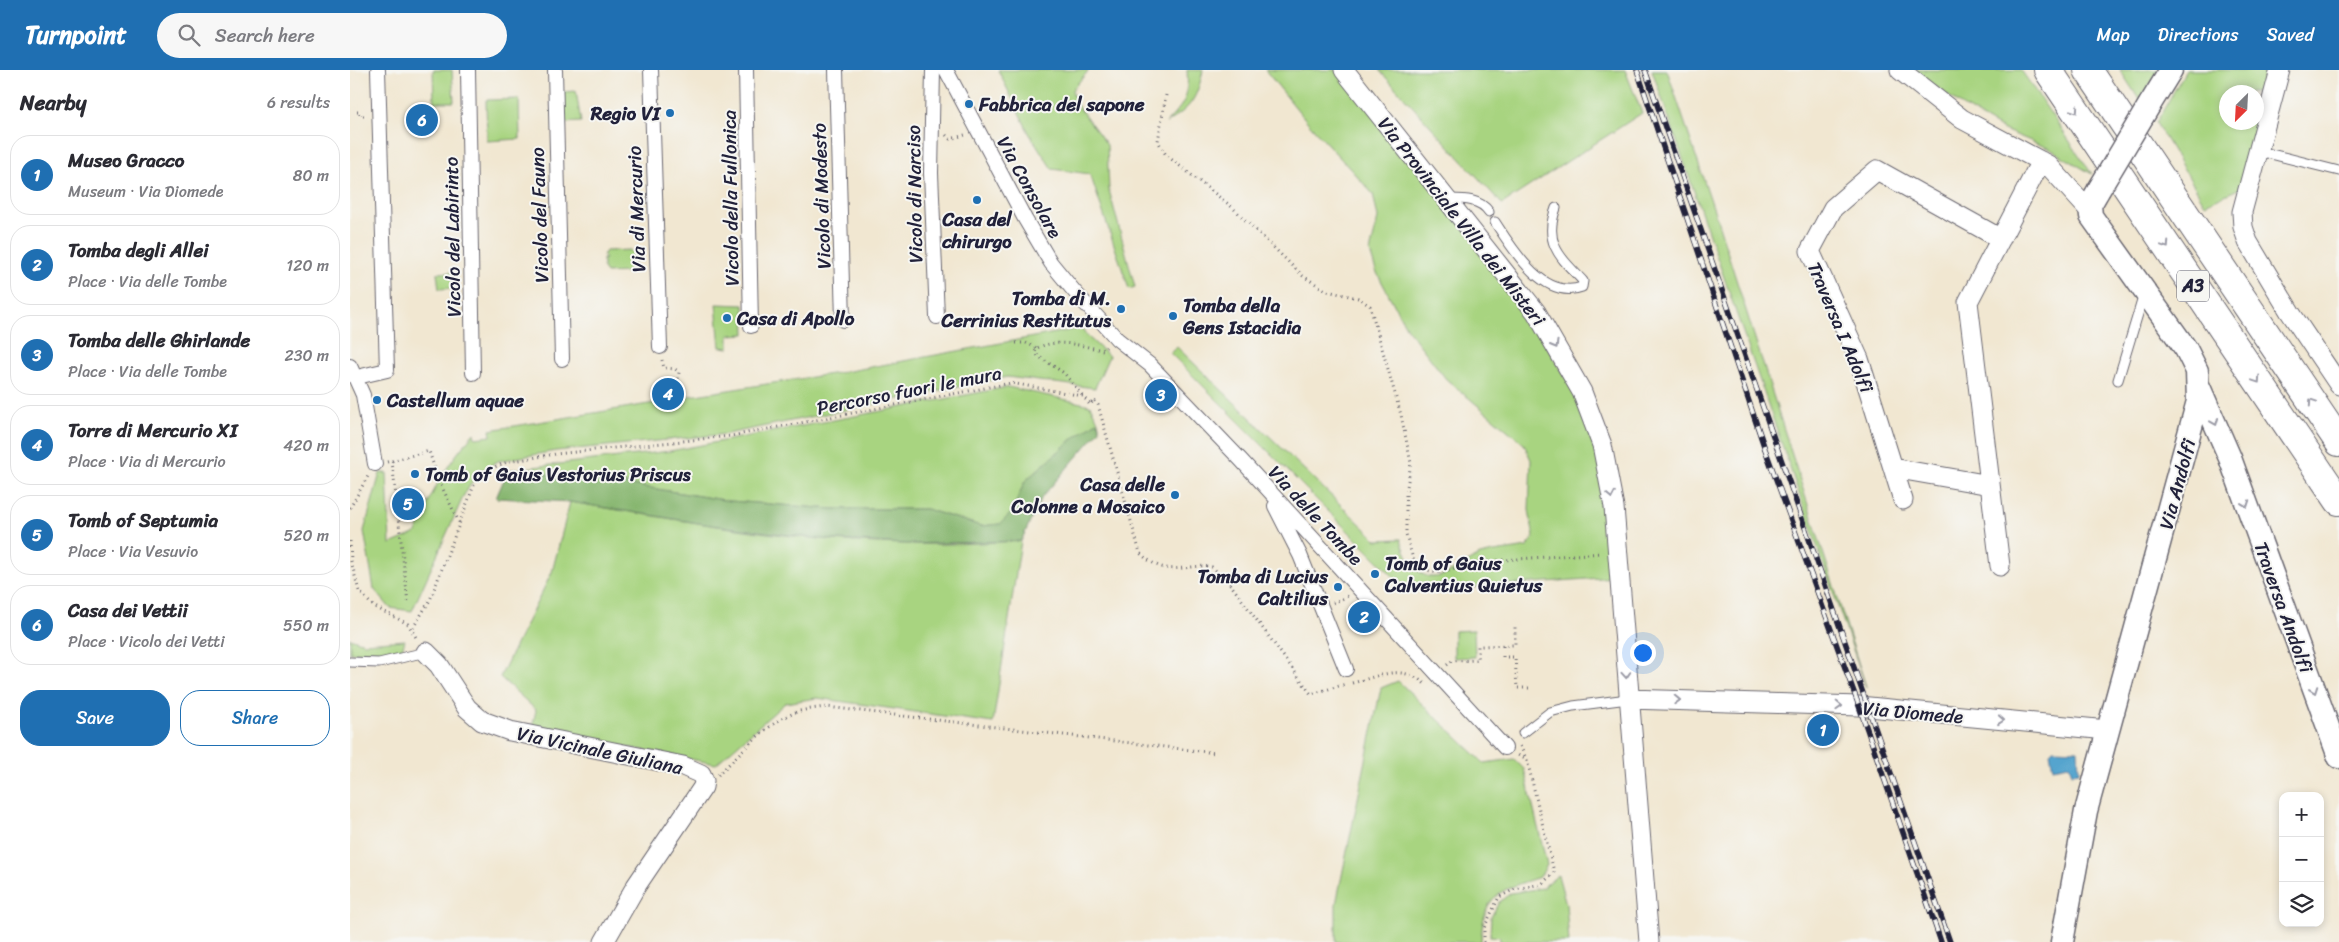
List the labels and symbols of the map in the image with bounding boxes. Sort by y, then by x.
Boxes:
north arrow [2219,85,2264,130]
place label: Fabbrica del sapone [978,88,1145,121]
place label: Regio VI [590,97,661,130]
marker: Fabbrica del sapone [963,98,975,110]
pin: 6 [406,101,438,139]
one-way arrow [2069,105,2078,114]
marker: Regio VI [664,107,676,119]
street label: Vicolo della Fullonica [712,109,749,286]
street label: Via Provinciale Villa dei Misteri [1369,109,1555,334]
street label: Vicolo di Modesto [802,122,841,270]
street label: Vicolo di Narciso [897,124,932,263]
street label: Via Consolare [988,130,1071,245]
street label: Via di Mercurio [618,145,655,273]
street label: Vicolo del Fauno [521,146,558,283]
street label: Vicolo del Labirinto [435,156,470,318]
marker: Casa del chirurgo [971,194,983,206]
place label: Casa del chirurgo [941,203,1012,258]
one-way arrow [2160,239,2169,249]
street label: Traversa I Adolfi [1798,256,1883,399]
road number: A3 [2177,270,2209,302]
place label: Tomba di M. Cerrinius Restitutus [940,282,1112,337]
place label: Tomba della Gens Istacidia [1182,289,1302,344]
place label: Casa di Apollo [736,302,855,335]
marker: Tomba di M. Cerrinius Restitutus [1115,303,1127,315]
marker: Tomba della Gens Istacidia [1167,310,1179,322]
marker: Casa di Apollo [721,312,733,324]
one-way arrow [1548,339,1558,348]
street label: Percorso fuori le mura [814,356,1005,425]
one-way arrow [2251,374,2260,383]
pin: 4 [652,375,684,413]
pin: 3 [1145,376,1177,414]
place label: Castellum aquae [386,384,524,417]
marker: Castellum aquae [371,394,383,406]
one-way arrow [2309,398,2318,408]
one-way arrow [2210,418,2220,426]
street label: Via Andolfi [2150,434,2206,533]
street label: Via delle Tombe [1260,457,1371,573]
place label: Tomb of Gaius Vestorius Priscus [425,458,692,491]
marker: Tomb of Gaius Vestorius Priscus [409,468,421,480]
place label: Casa delle Colonne a Mosaico [1010,468,1165,523]
pin: 5 [392,485,424,523]
marker: Casa delle Colonne a Mosaico [1169,489,1181,501]
one-way arrow [1606,491,1616,500]
one-way arrow [2240,499,2250,508]
street label: Traversa Andolfi [2244,537,2323,678]
place label: Tomb of Gaius Calventius Quietus [1384,547,1543,602]
place label: Tomba di Lucius Caltilius [1197,560,1329,615]
marker: Tomb of Gaius Calventius Quietus [1369,568,1381,580]
marker: Tomba di Lucius Caltilius [1332,581,1344,593]
pin: 2 [1348,598,1380,636]
your location [1630,640,1656,666]
one-way arrow [1621,671,1632,679]
one-way arrow [2308,685,2318,693]
street label: Via Diomede [1861,692,1965,733]
one-way arrow [1673,695,1681,706]
one-way arrow [1835,700,1843,711]
pin: 1 [1807,711,1839,749]
one-way arrow [1997,714,2005,725]
street label: Via Vicinale Giuliana [514,717,686,784]

